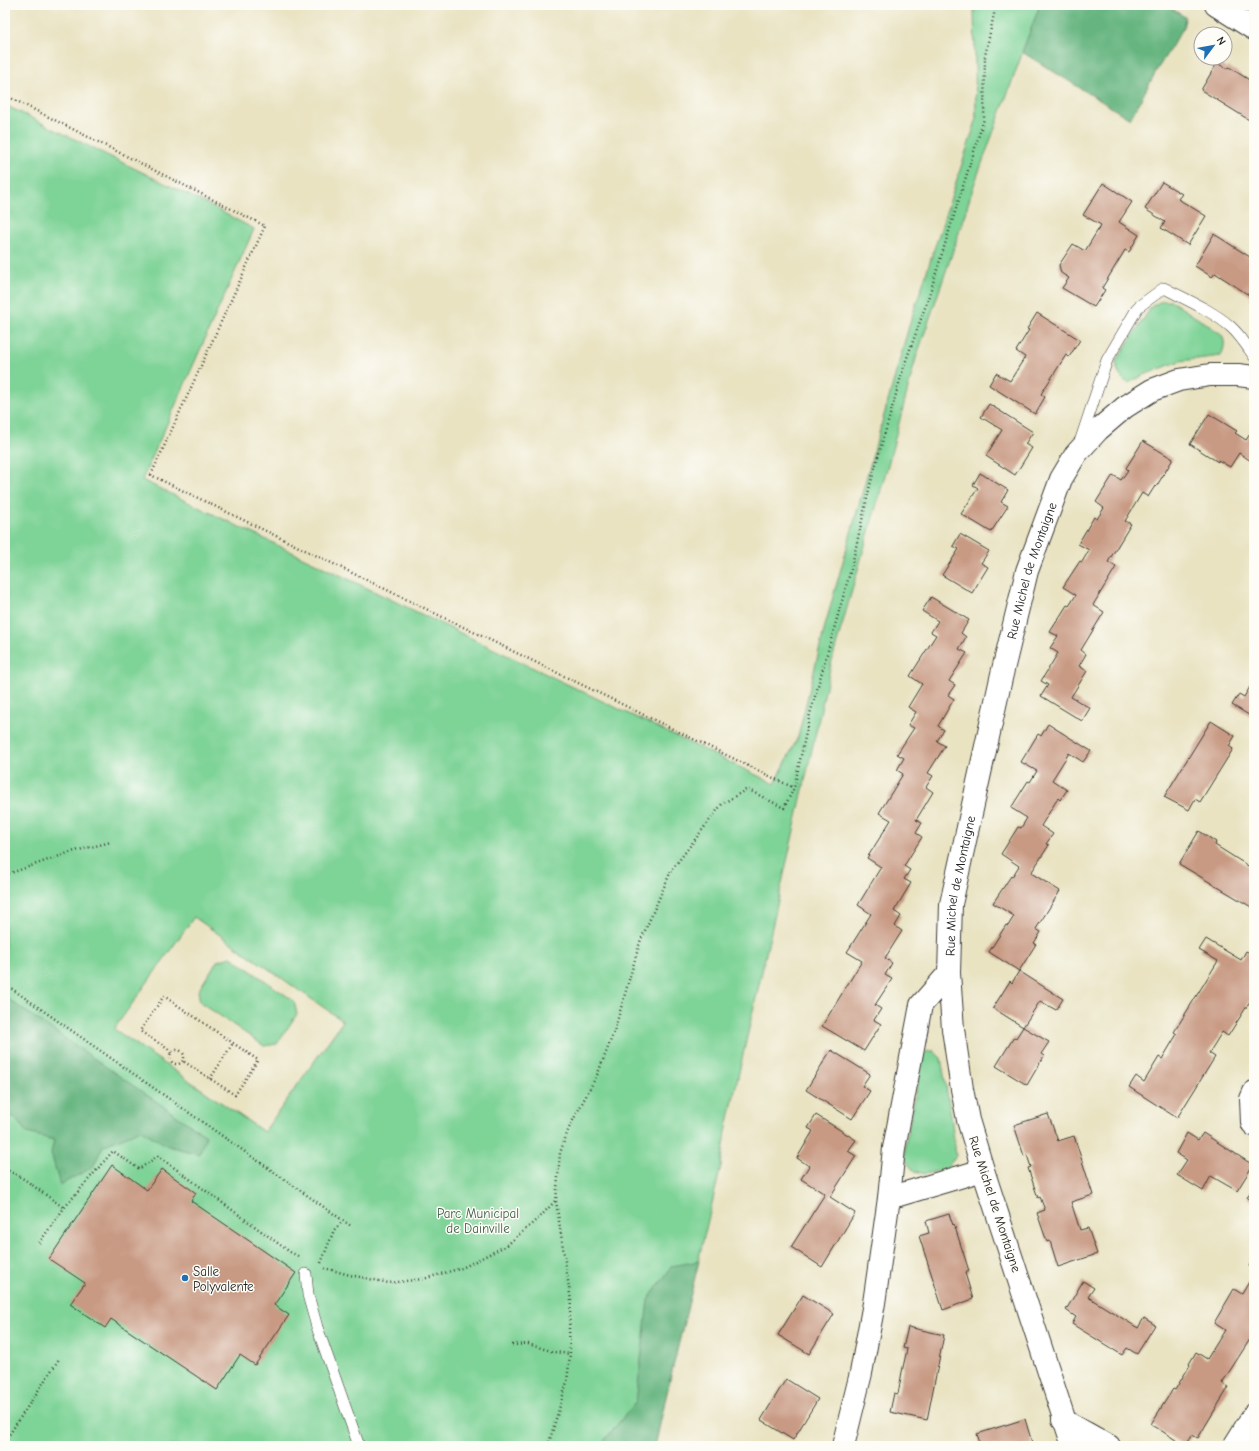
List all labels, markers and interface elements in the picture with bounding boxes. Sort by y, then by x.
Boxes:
north arrow [1193,26,1233,66]
text: N [1214,34,1228,47]
street label: Rue Michel de Montaigne [1003,500,1059,641]
street label: Rue Michel de Montaigne [942,814,978,956]
street label: Rue Michel de Montaigne [966,1134,1024,1274]
park label: Parc Municipal de Dainville [437,1206,519,1236]
place label: Salle Polyvalente [193,1264,254,1294]
marker: Salle Polyvalente [180,1273,190,1283]

